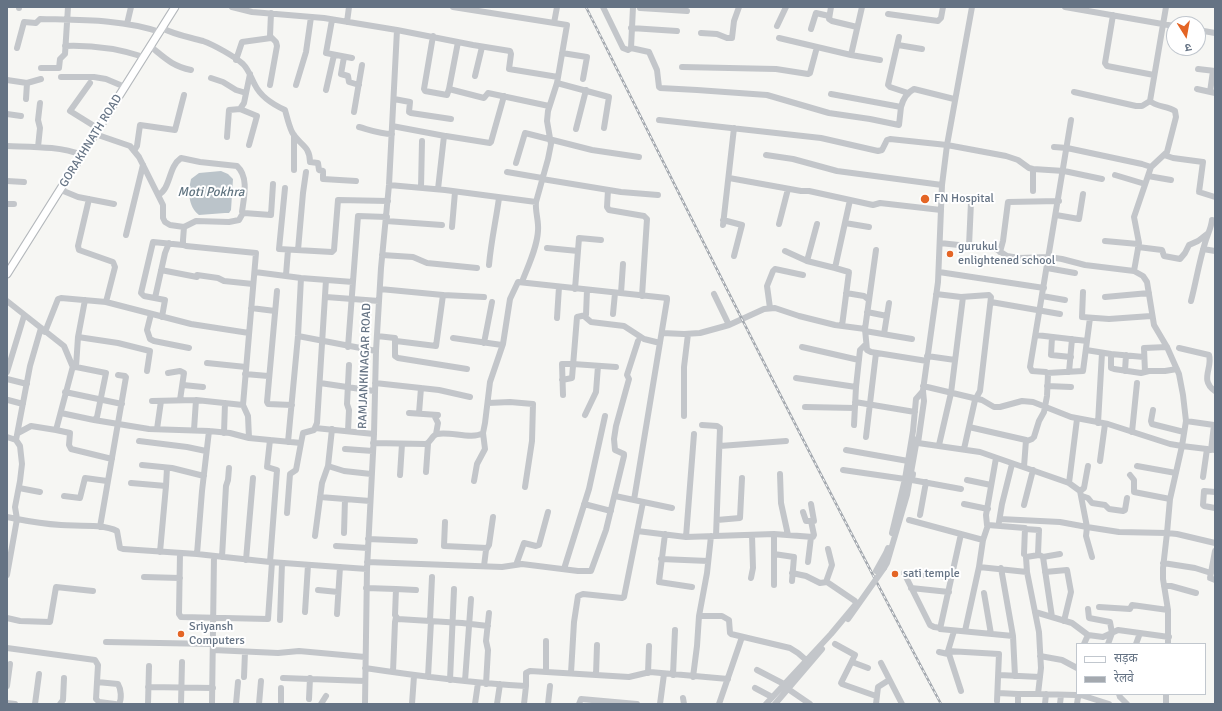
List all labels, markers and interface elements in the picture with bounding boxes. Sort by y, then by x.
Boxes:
north arrow [1166,16,1206,56]
text: उ [1184,40,1193,54]
street label: GORAKHNATH ROAD [57,92,125,190]
water label: Moti Pokhra [178,185,244,201]
place label: FN Hospital [934,192,994,206]
marker: FN Hospital [919,193,931,205]
place label: gurukul enlightened school [958,240,1055,268]
marker: gurukul enlightened school [945,249,955,259]
street label: RAMJANKINAGAR ROAD [356,303,374,429]
place label: sati temple [903,567,960,581]
marker: sati temple [890,569,900,579]
place label: Sriyansh Computers [189,620,245,648]
marker: Sriyansh Computers [176,629,186,639]
legend [1076,643,1206,695]
text: सड़क [1114,651,1138,666]
text: रेलवे [1114,671,1134,686]

